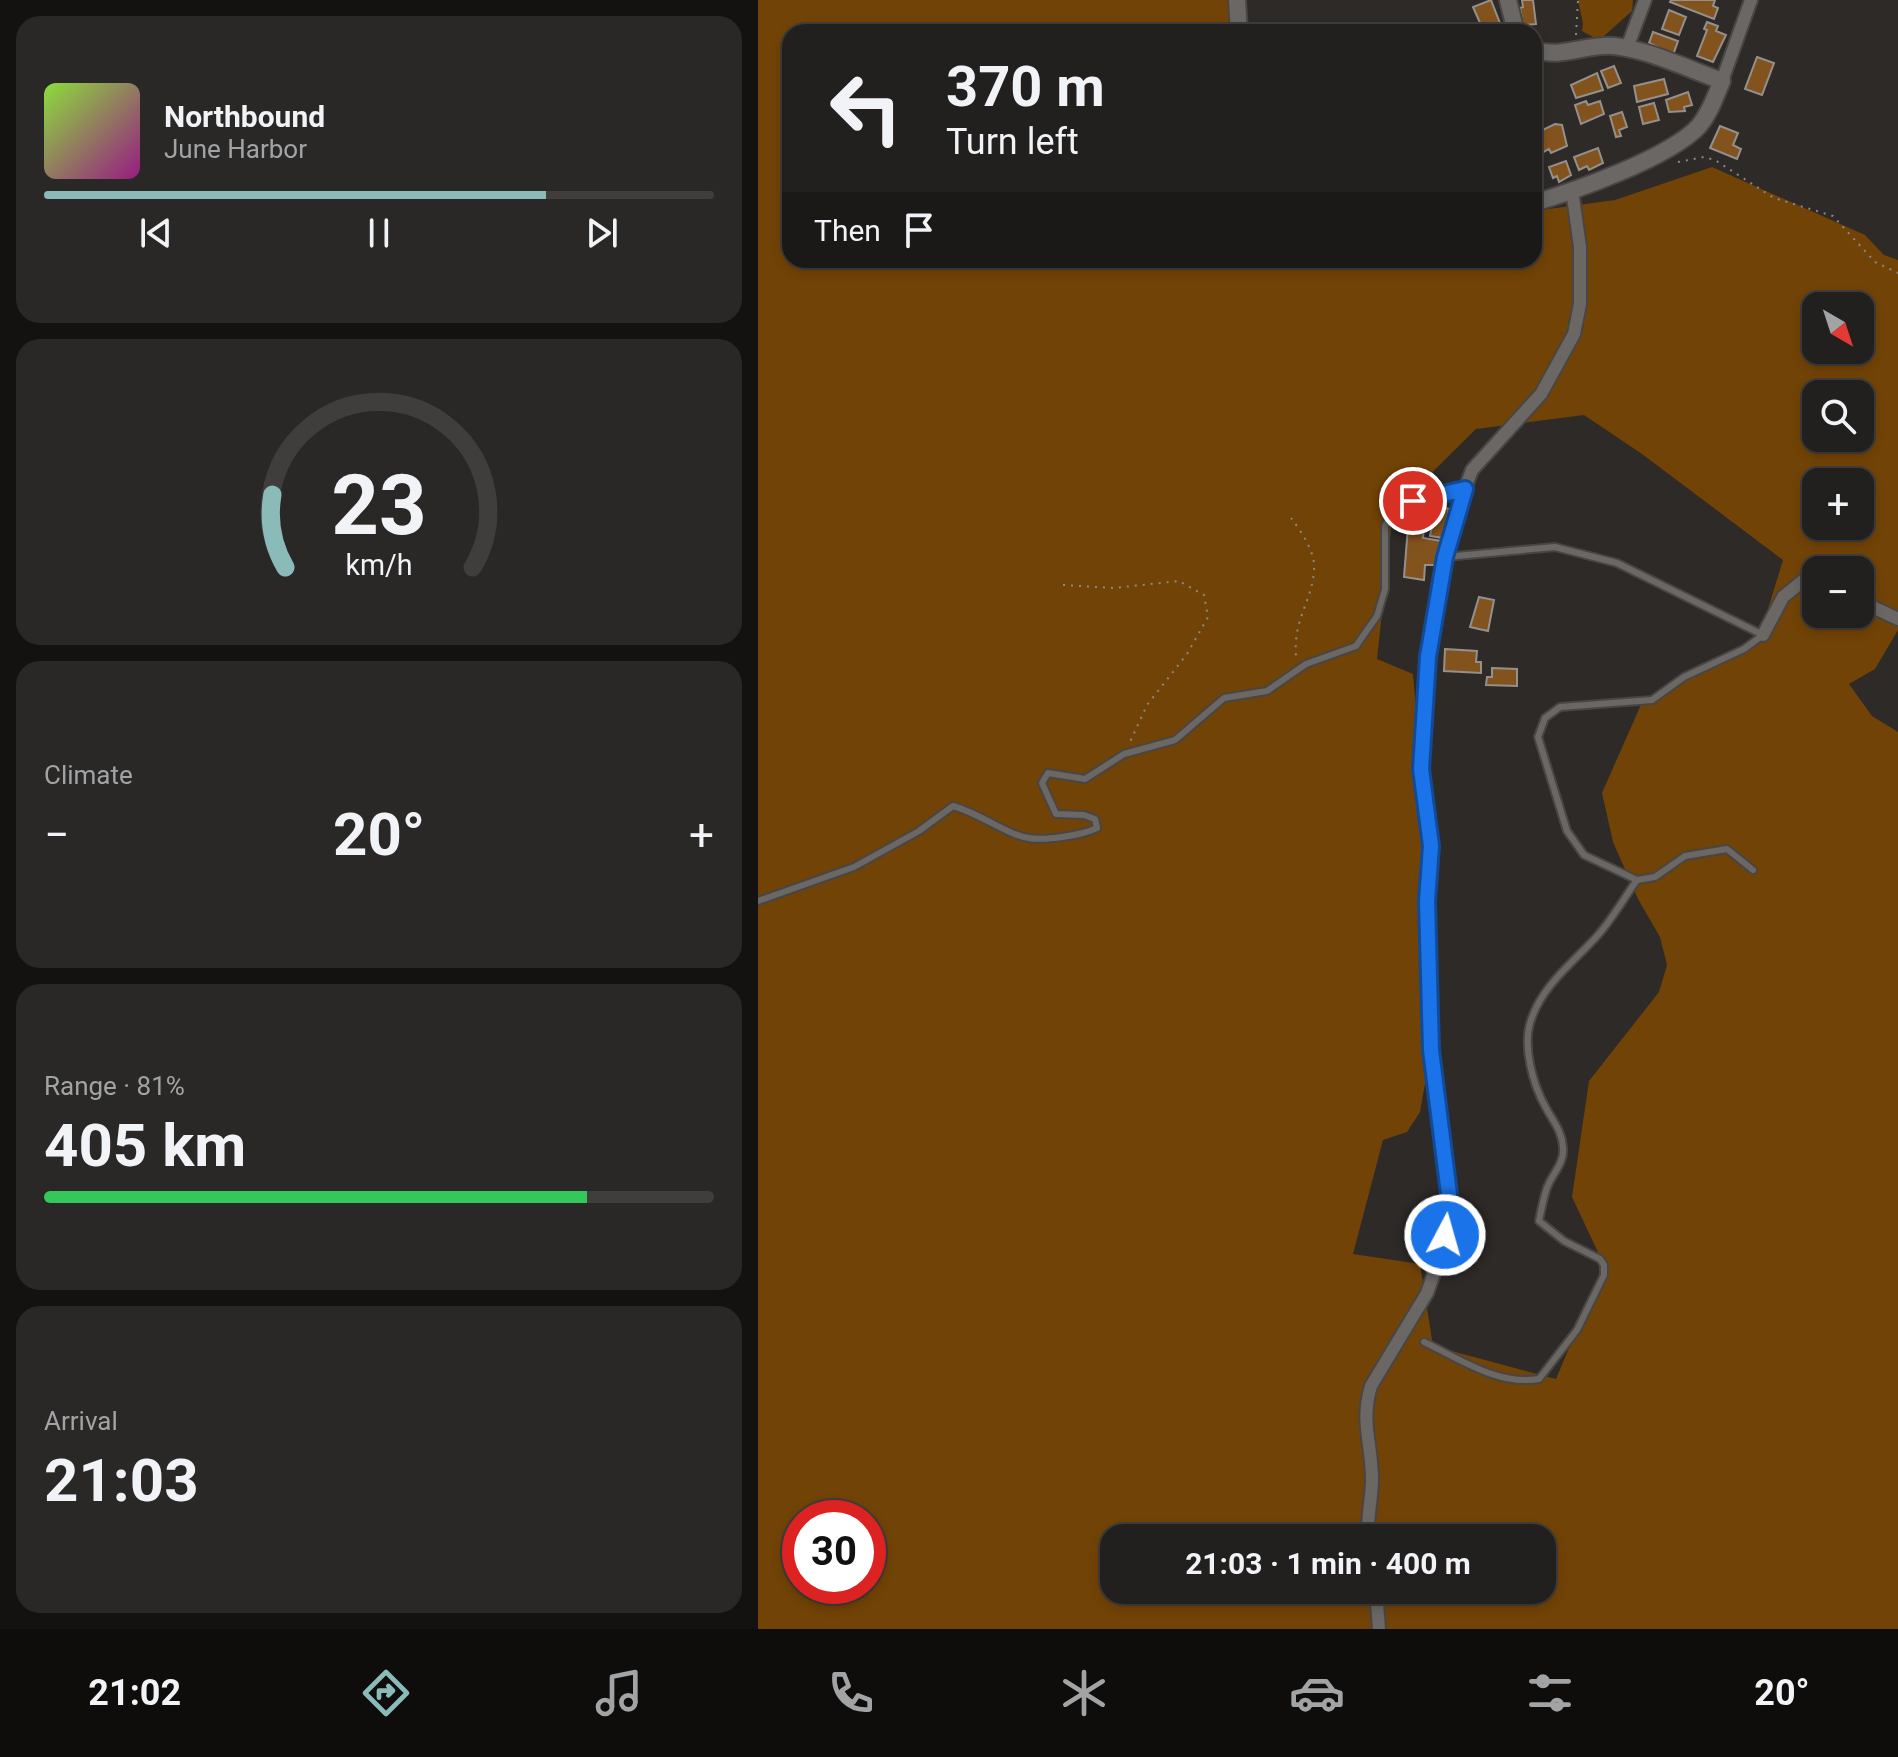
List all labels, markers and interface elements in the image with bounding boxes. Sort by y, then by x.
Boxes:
text: 370 m [946,54,1105,120]
icon: left [814,56,918,160]
text: Northbound [164,99,325,134]
text: Turn left [946,121,1079,163]
text: June Harbor [164,134,307,164]
icon: arrive [897,208,941,252]
icon: previous [134,211,178,255]
icon: pause [357,211,401,255]
icon: next [580,211,624,255]
text: Then [814,213,881,248]
north arrow [1802,292,1874,364]
map controls [1802,292,1874,628]
button: search [1802,380,1874,452]
text: 23 [331,456,427,553]
pin [1379,467,1447,535]
button: + [1802,468,1874,540]
icon: arrive [1391,479,1435,523]
text: km/h [345,548,413,582]
button: − [1802,556,1874,628]
text: Climate [44,760,133,790]
text: 20° [333,799,425,870]
text: − [44,809,69,861]
text: + [689,809,714,861]
text: Range · 81% [44,1071,185,1101]
text: 405 km [44,1110,246,1181]
position arrow [1403,1193,1487,1277]
text: Arrival [44,1406,118,1436]
text: 21:03 [44,1445,199,1516]
speed limit sign: 30 [782,1500,886,1604]
text: 21:03 · 1 min · 400 m [1185,1546,1471,1581]
icon: directions [358,1665,414,1721]
icon: music [591,1665,647,1721]
icon: phone [823,1665,879,1721]
icon: climate [1056,1665,1112,1721]
icon: car [1289,1665,1345,1721]
icon: filters [1522,1665,1578,1721]
text: 21:02 [88,1672,181,1714]
text: 20° [1754,1672,1810,1714]

